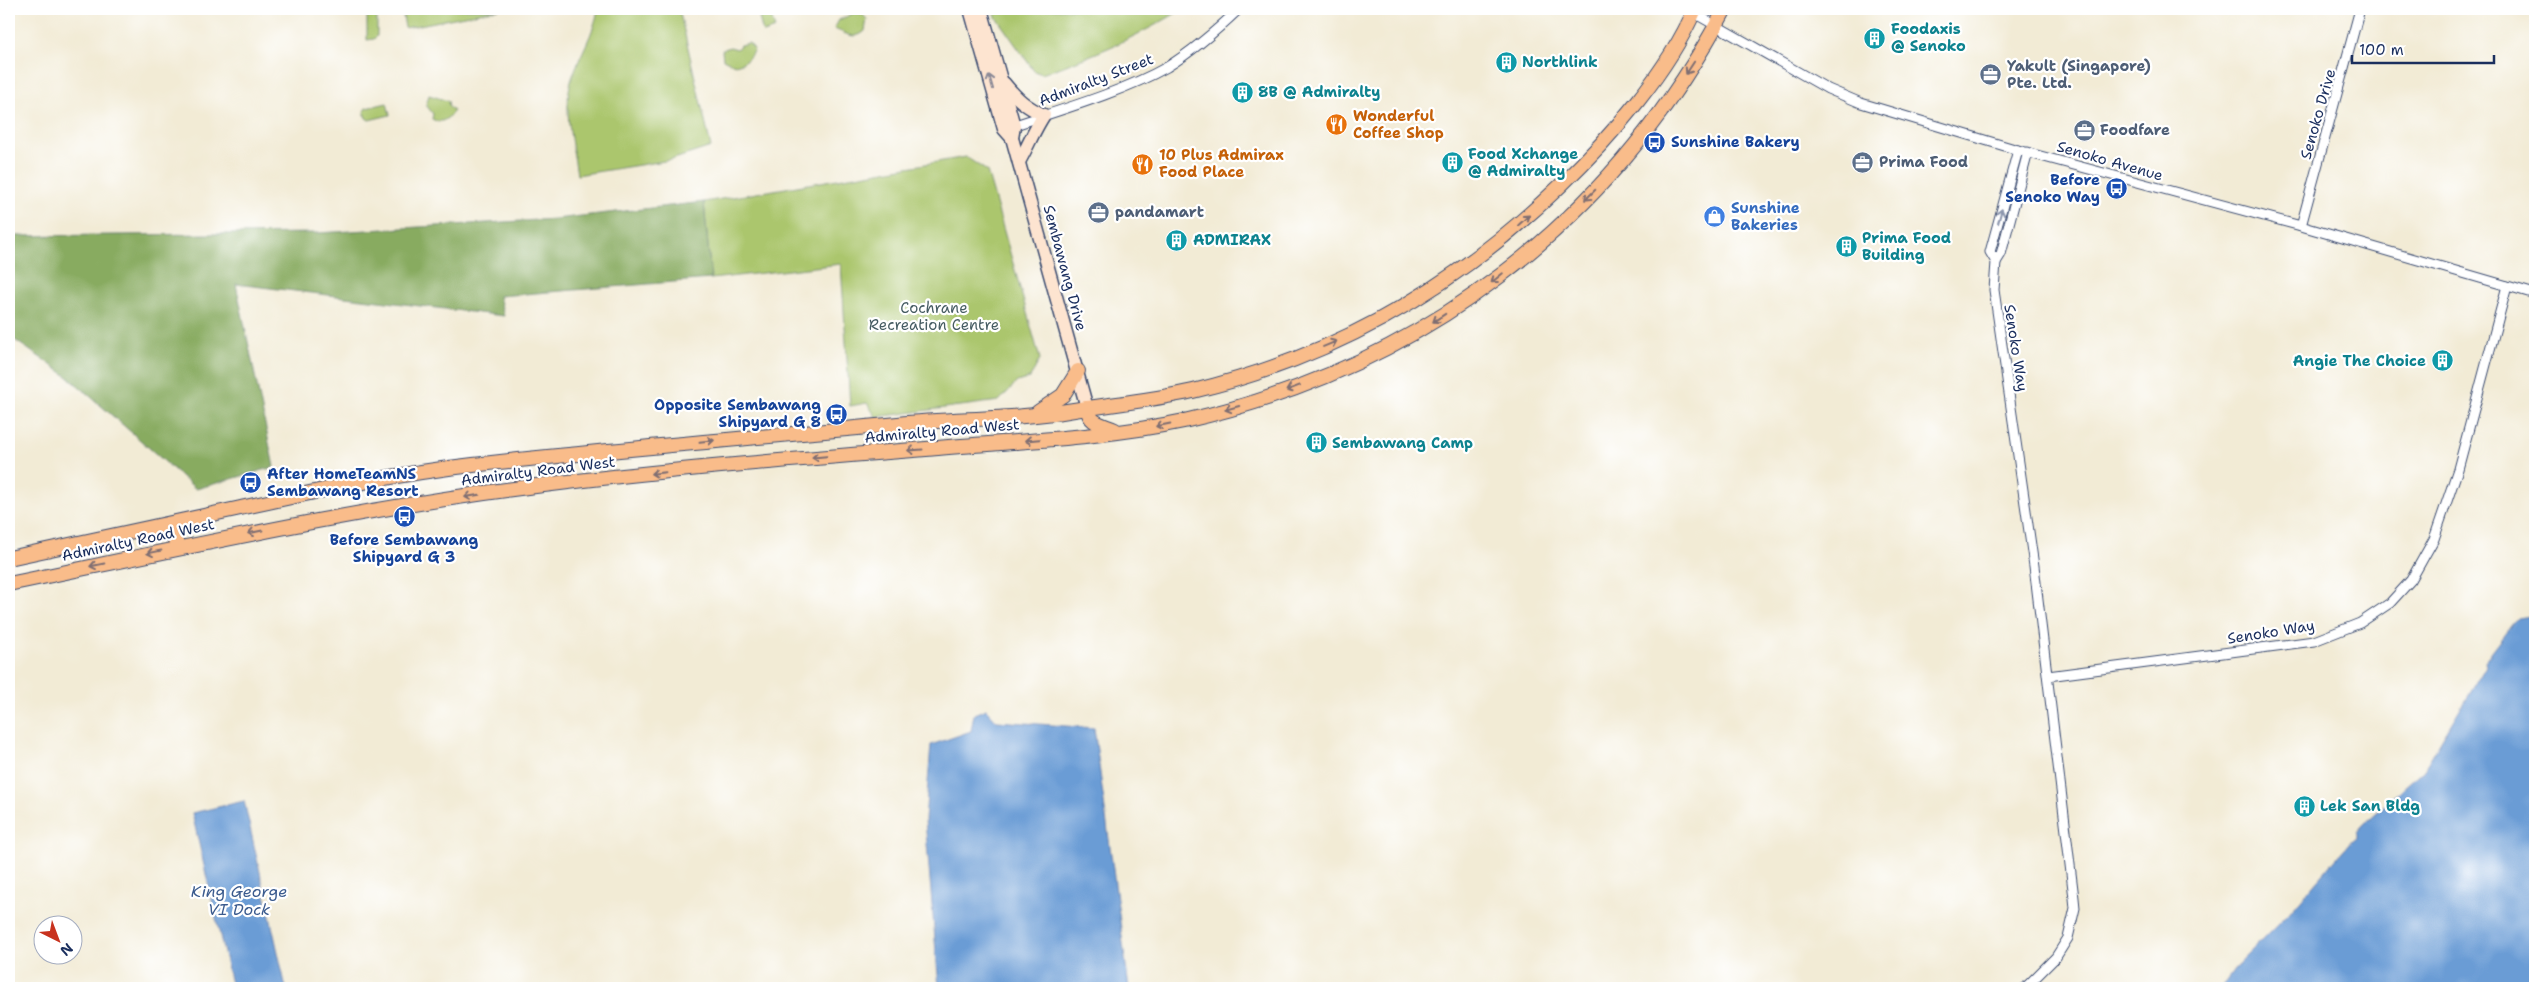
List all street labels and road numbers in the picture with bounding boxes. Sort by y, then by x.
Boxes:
street label: Admiralty Street [1036,49,1156,111]
street label: Senoko Drive [2296,66,2340,162]
street label: Senoko Avenue [2055,136,2165,186]
street label: Sembawang Drive [1039,203,1091,333]
street label: Senoko Way [1999,303,2033,393]
street label: Admiralty Road West [864,414,1020,448]
street label: Admiralty Road West [460,452,616,490]
street label: Admiralty Road West [60,514,216,566]
street label: Senoko Way [2226,615,2316,649]

